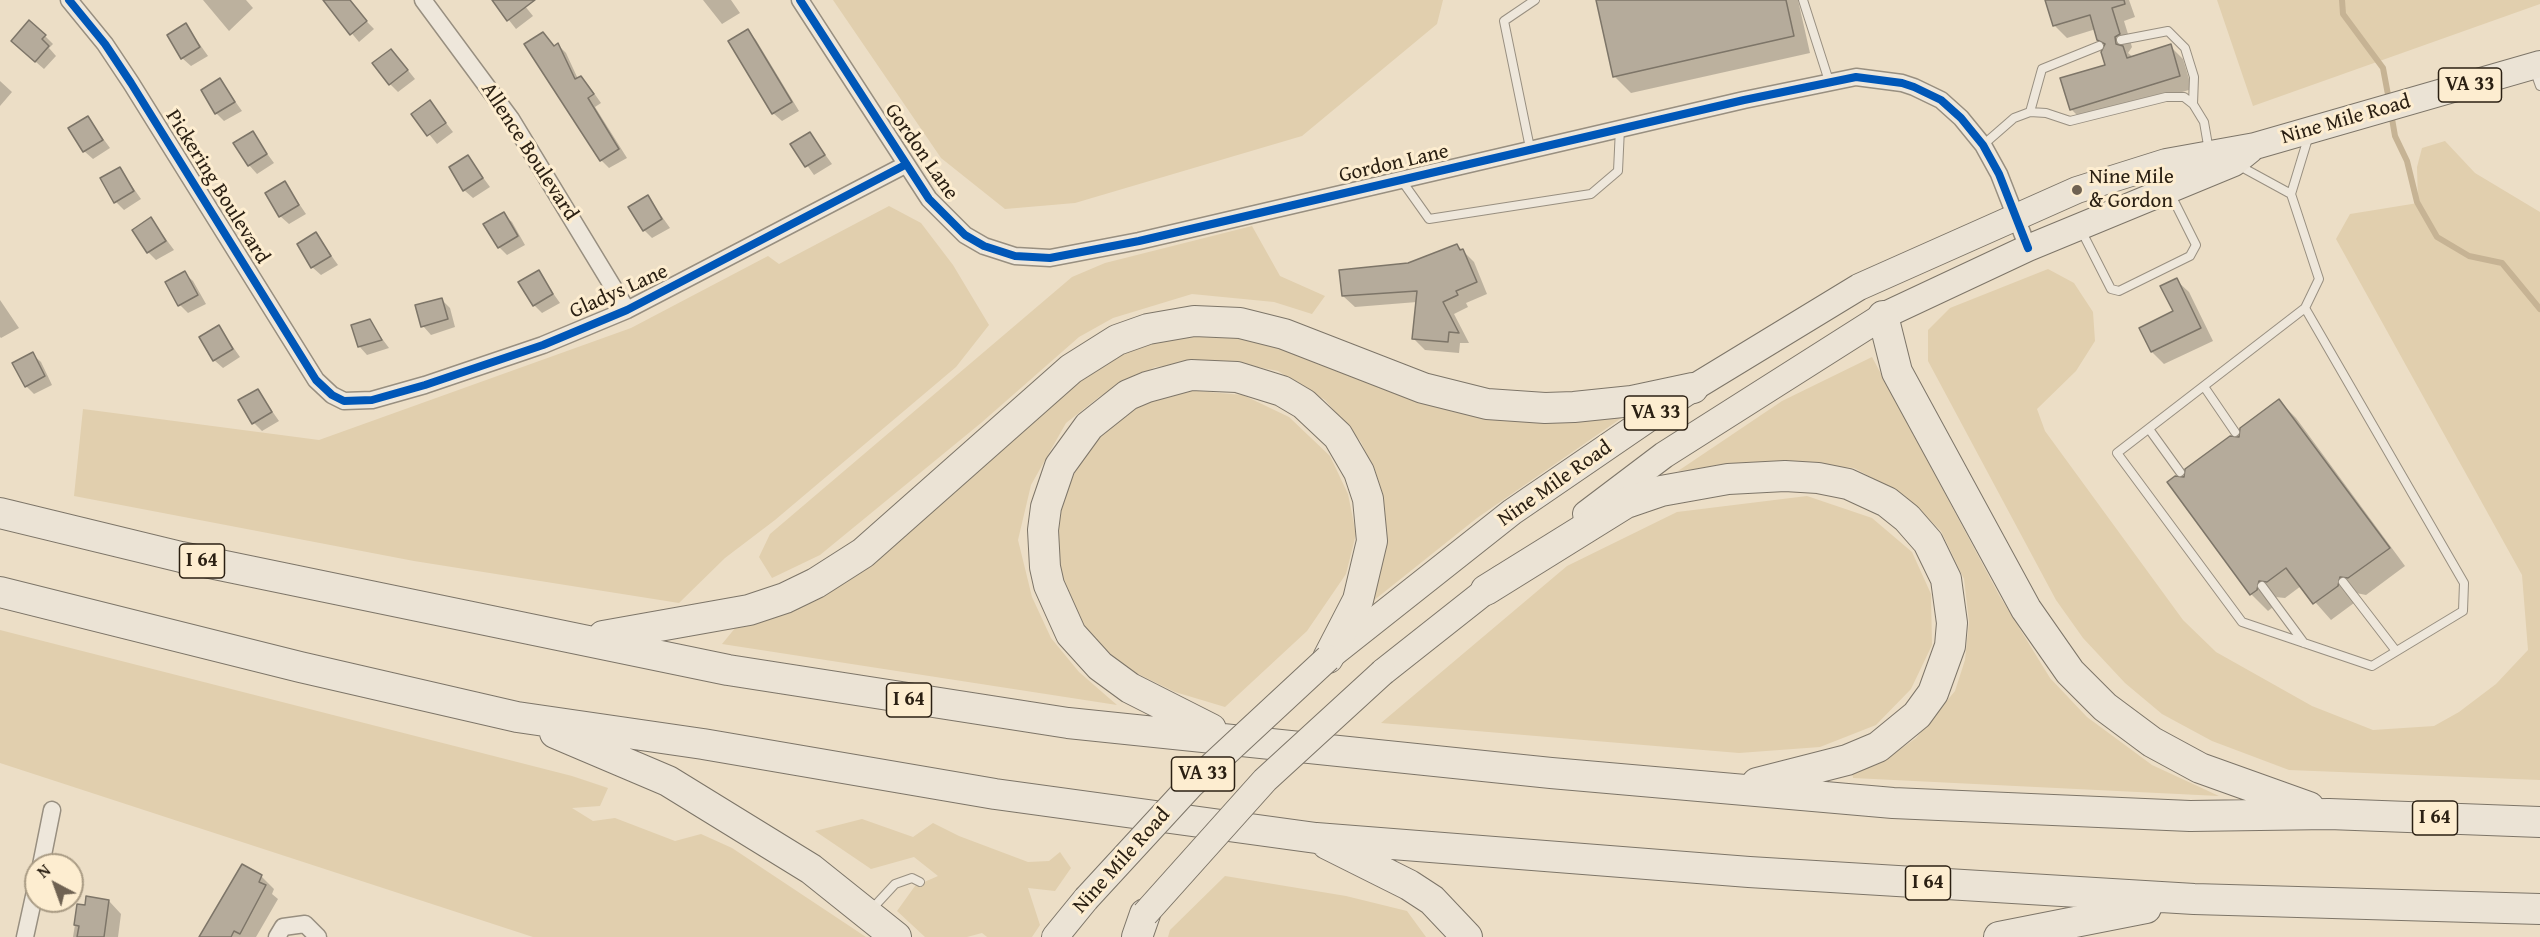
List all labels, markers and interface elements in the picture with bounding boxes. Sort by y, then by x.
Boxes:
road number: VA 33 [2438,68,2502,102]
street label: Allence Boulevard [475,78,583,226]
street label: Nine Mile Road [2278,90,2414,150]
street label: Gordon Lane [879,99,963,205]
street label: Pickering Boulevard [159,105,275,269]
street label: Gordon Lane [1337,139,1451,189]
place label: Nine Mile & Gordon [2089,165,2174,215]
marker: Nine Mile & Gordon [2070,183,2084,197]
street label: Gladys Lane [566,259,672,325]
road number: VA 33 [1624,396,1688,430]
street label: Nine Mile Road [1493,435,1617,533]
road number: I 64 [180,544,224,578]
road number: I 64 [886,683,932,717]
road number: VA 33 [1172,757,1234,791]
road number: I 64 [2412,801,2458,835]
street label: Nine Mile Road [1068,803,1176,919]
north arrow [24,853,84,913]
text: N [32,858,55,883]
road number: I 64 [1906,866,1950,900]

